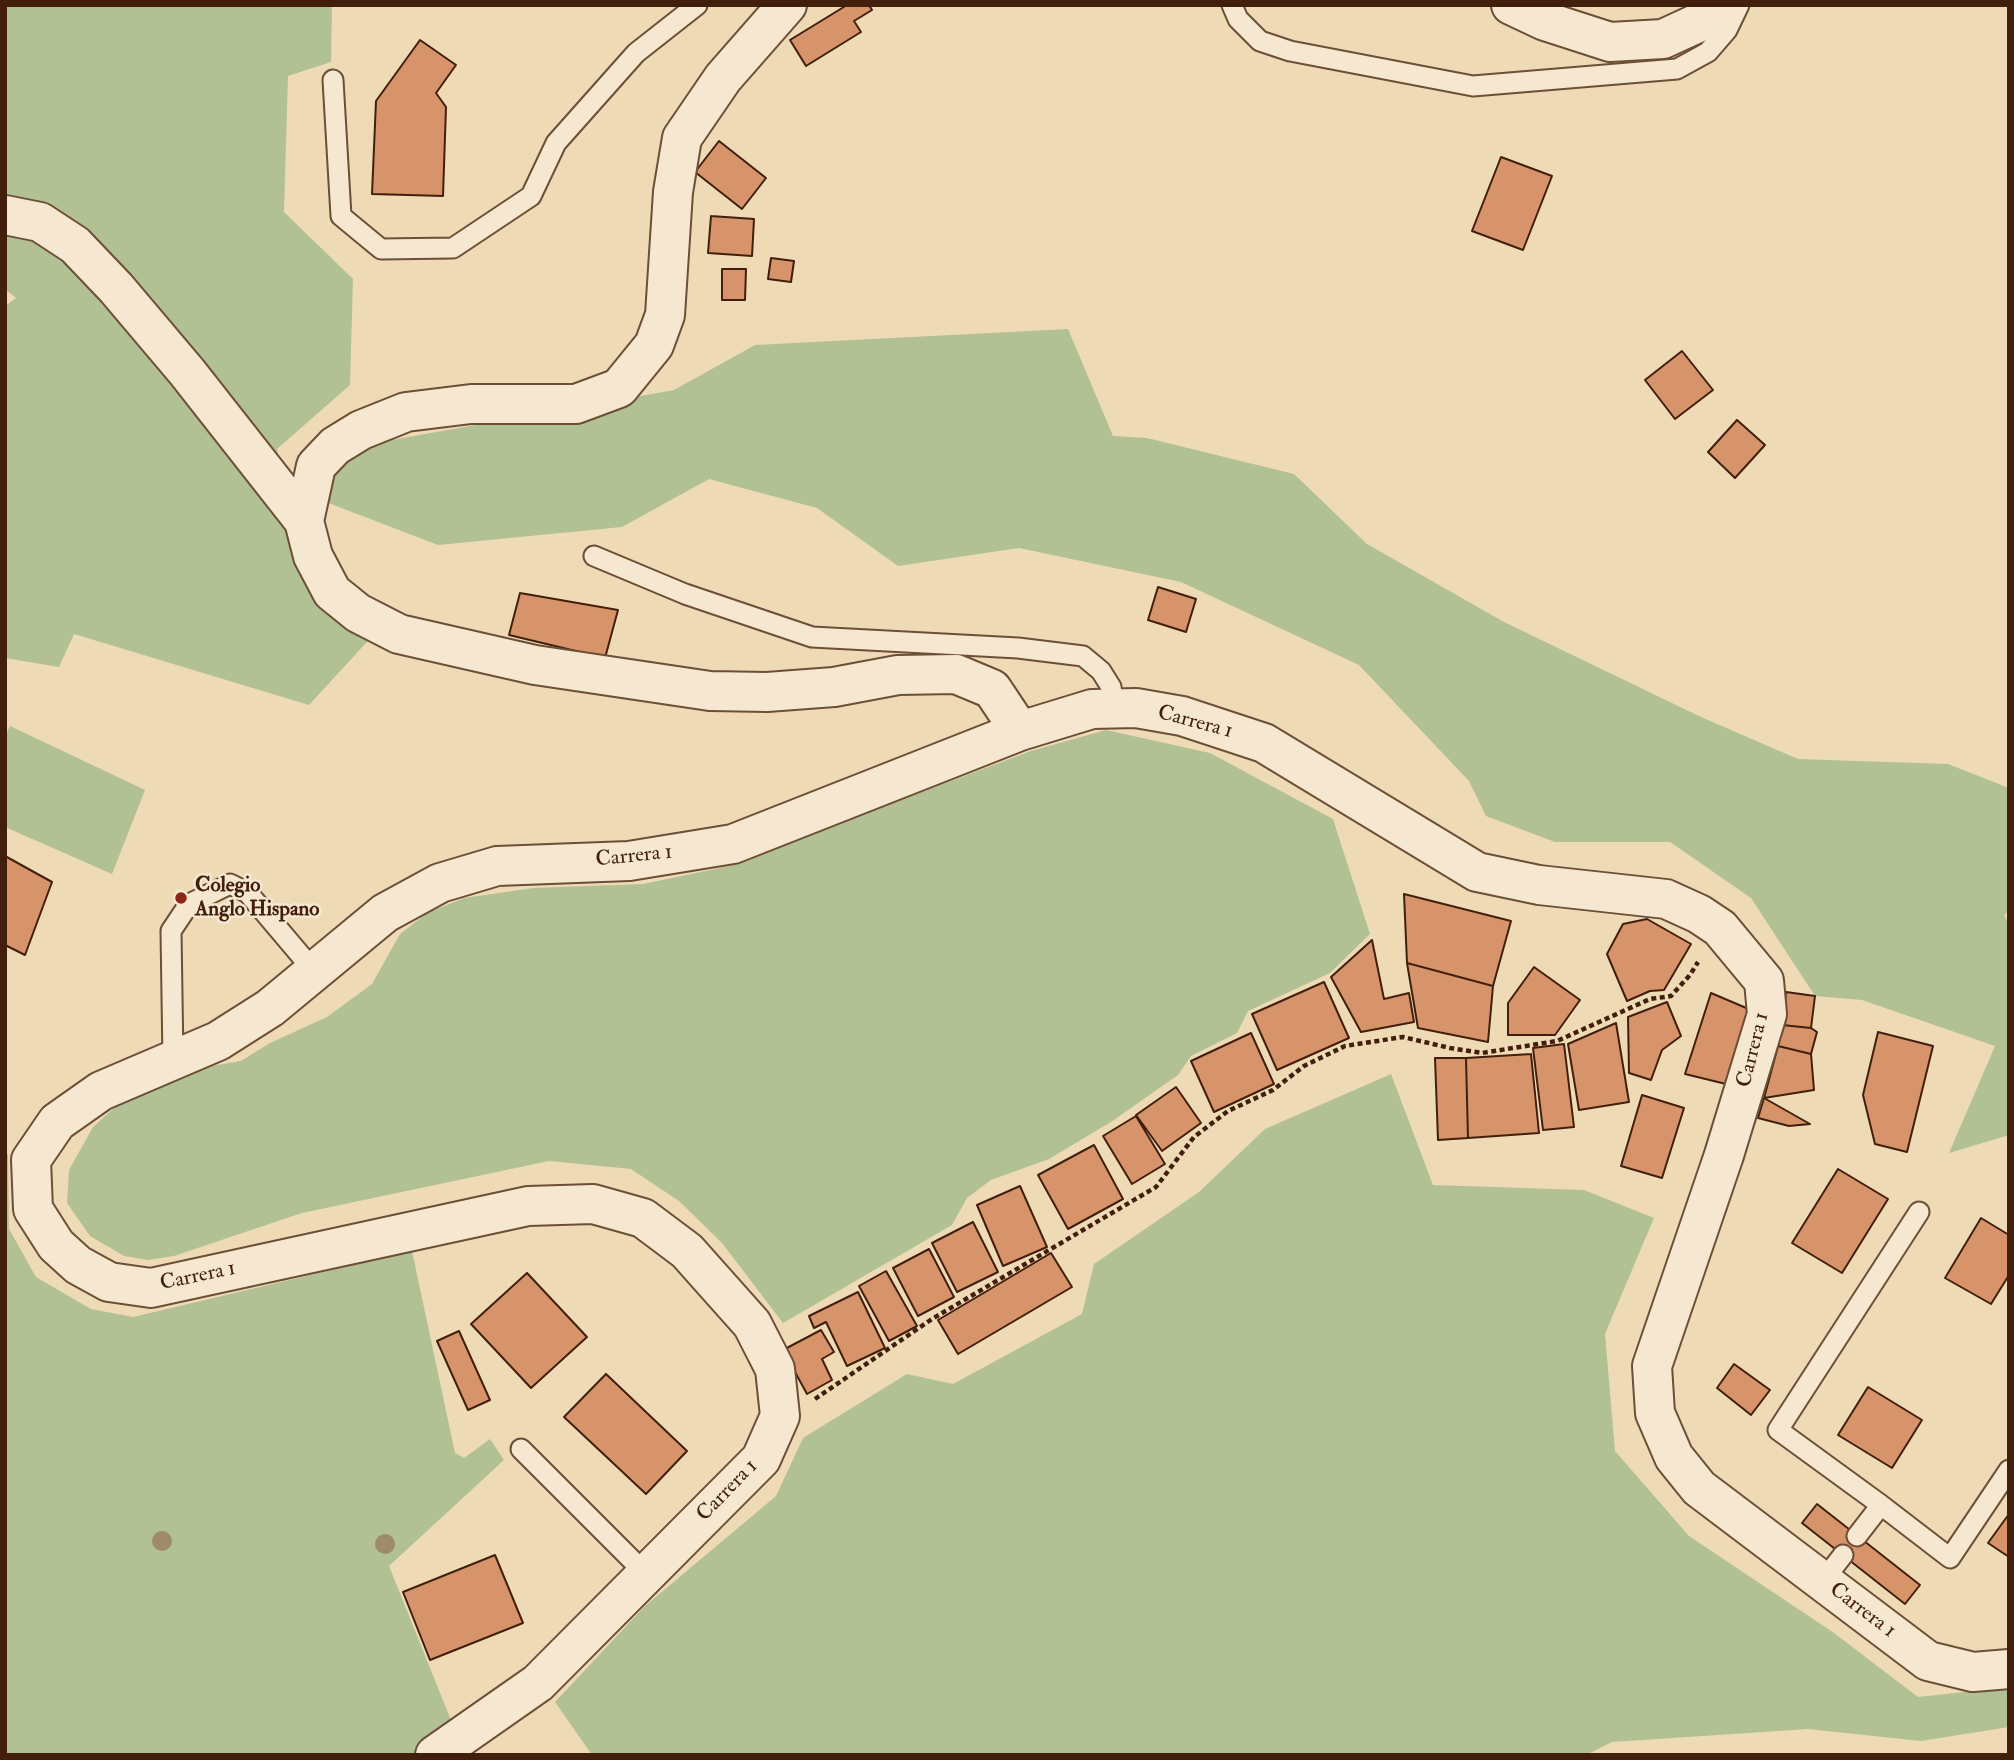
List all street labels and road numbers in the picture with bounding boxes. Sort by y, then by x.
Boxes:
street label: Carrera 1 [1155,701,1235,745]
street label: Carrera 1 [595,840,673,874]
street label: Carrera 1 [1733,1010,1775,1090]
street label: Carrera 1 [158,1257,238,1297]
street label: Carrera 1 [692,1455,764,1527]
street label: Carrera 1 [1824,1578,1900,1644]

